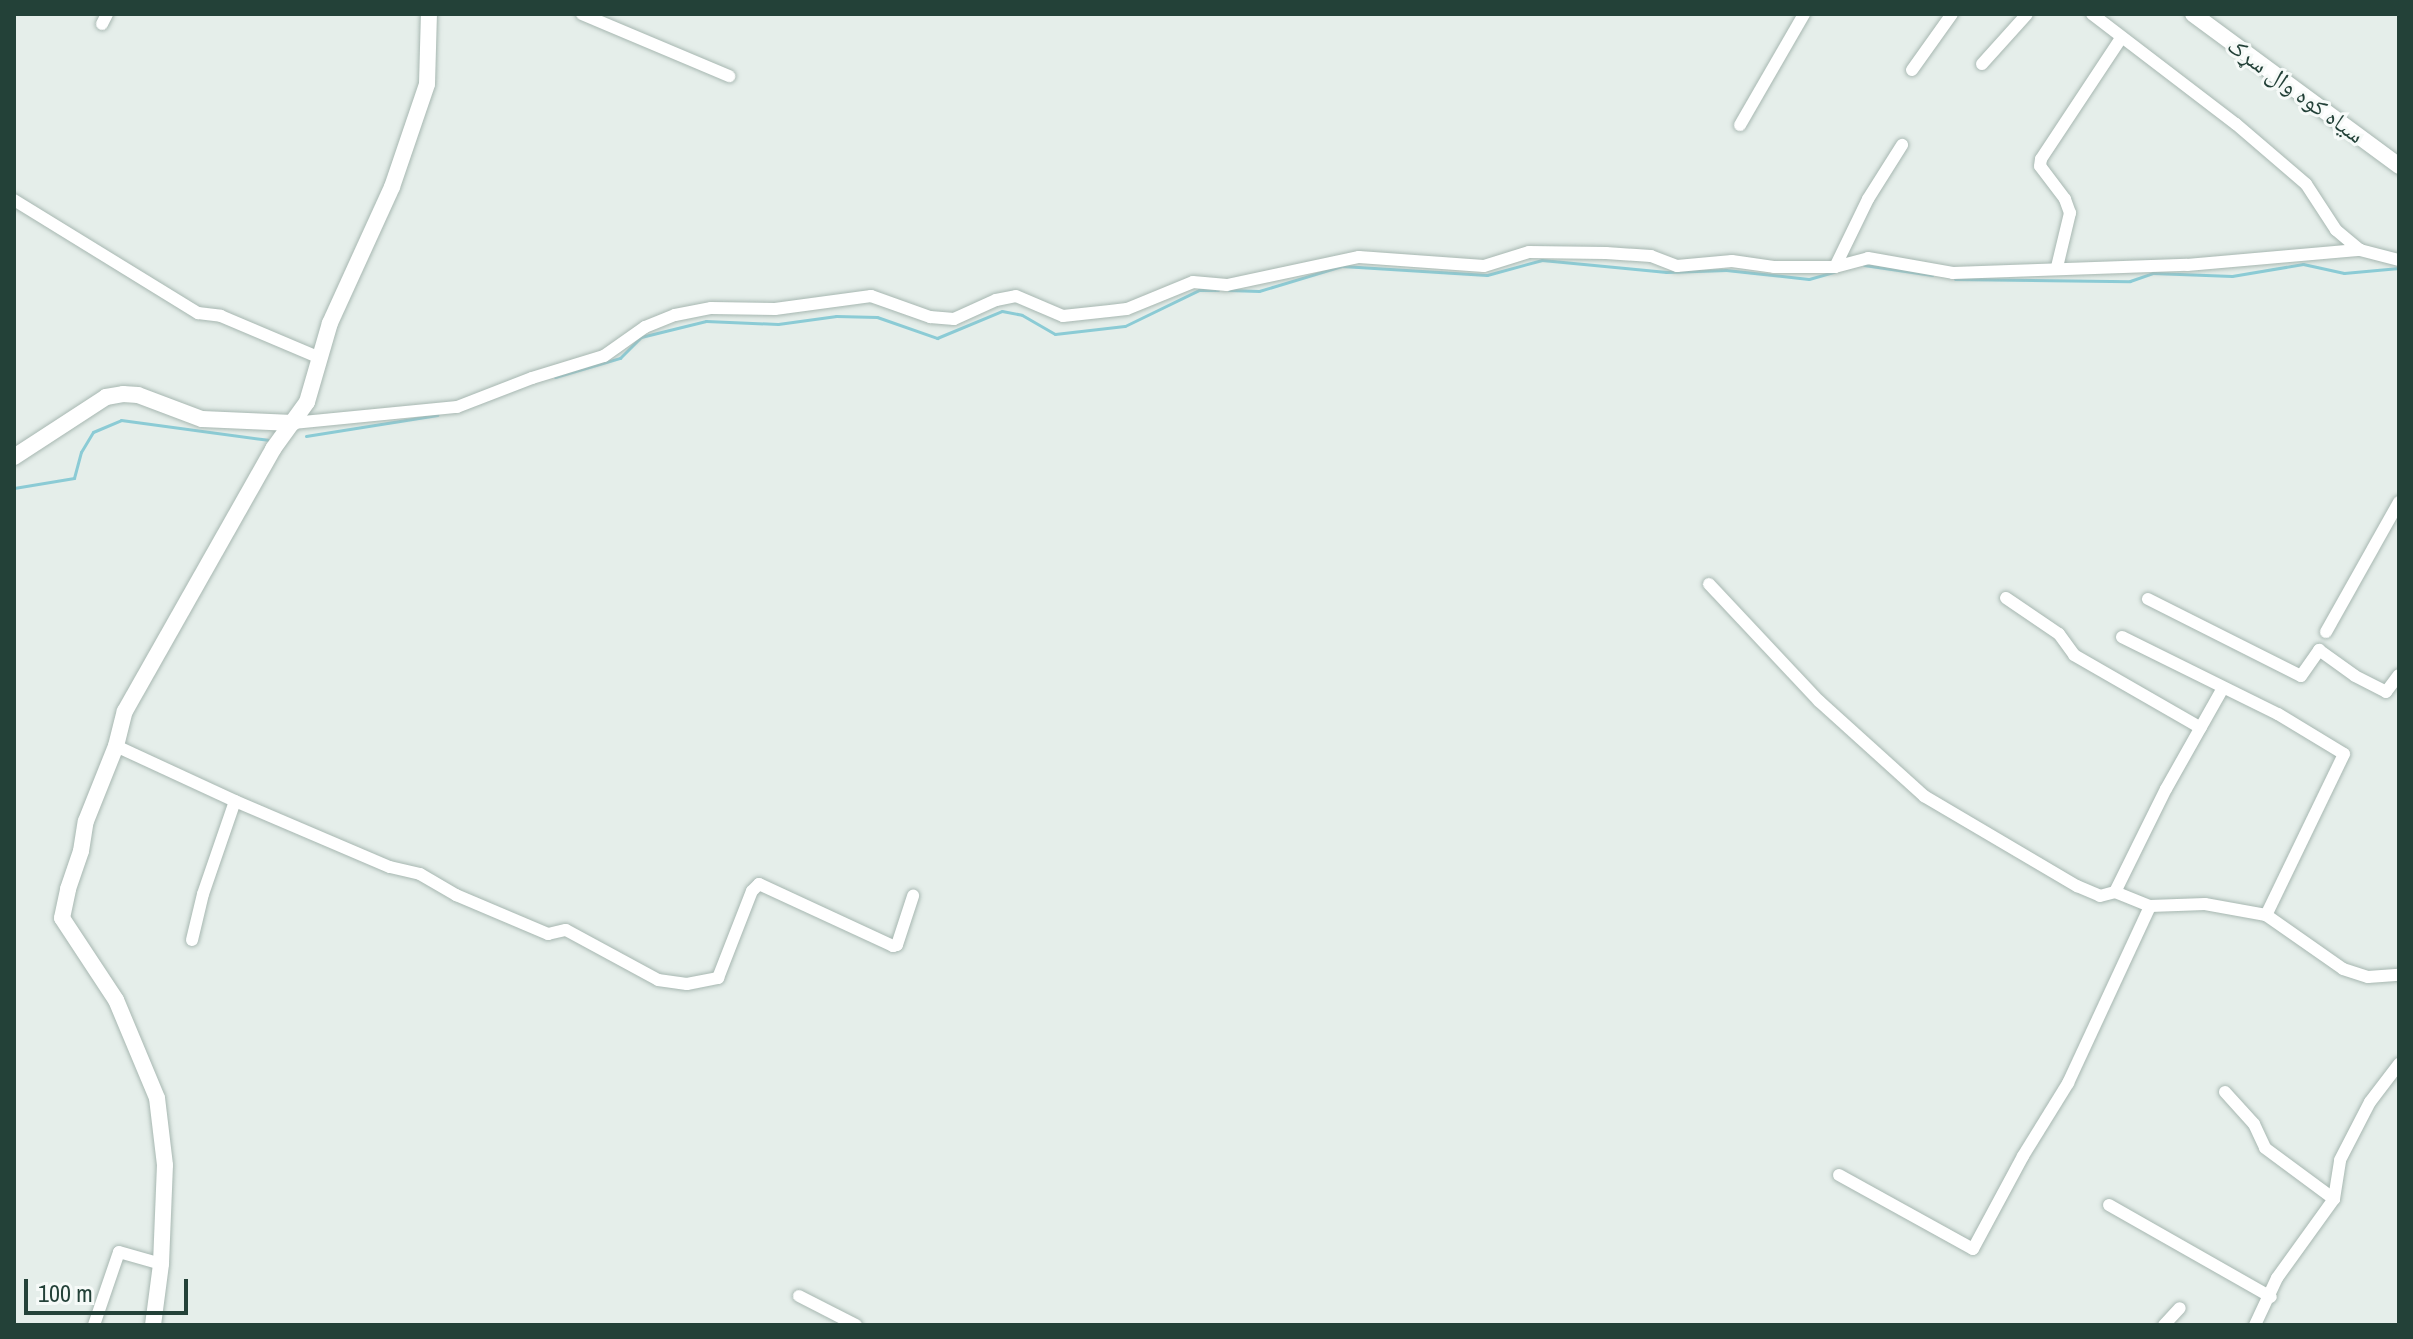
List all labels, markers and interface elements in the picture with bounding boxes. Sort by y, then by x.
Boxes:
street label: سیاه کوه وال سړک [2222,31,2370,149]
scale bar [28,1263,192,1313]
text: 100 m [38,1277,93,1309]

